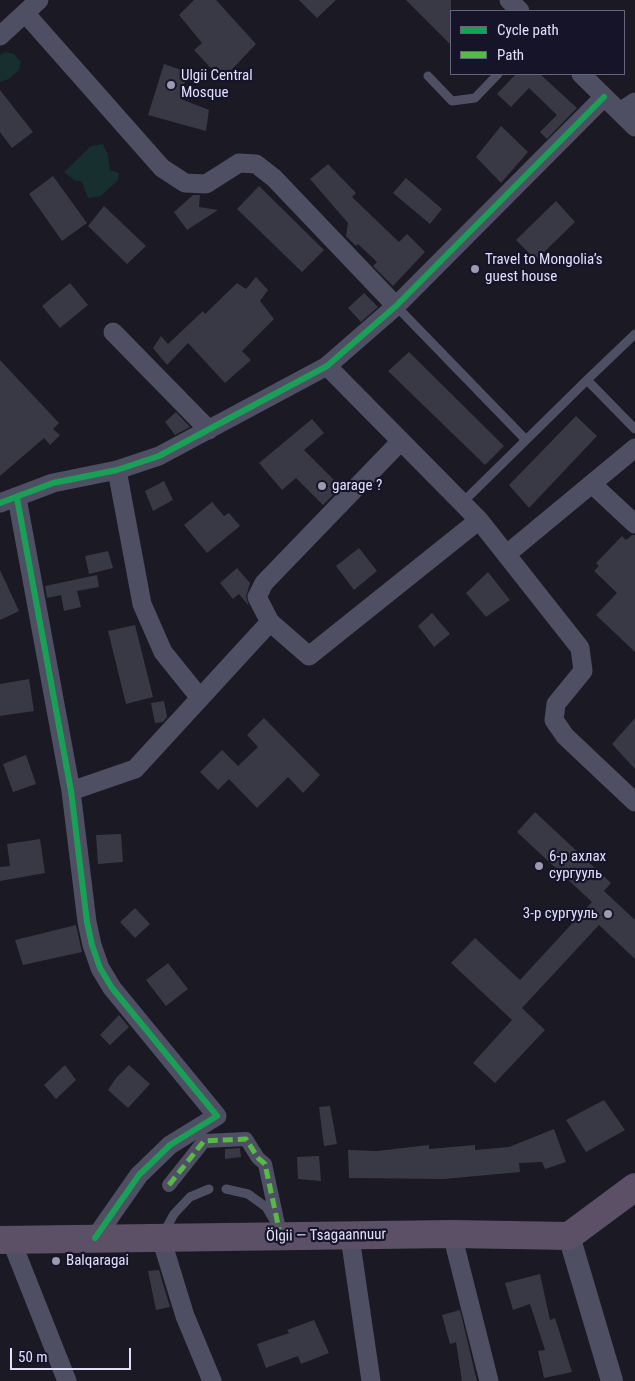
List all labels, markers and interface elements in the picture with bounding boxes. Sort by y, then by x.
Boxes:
legend [450,10,625,75]
text: Cycle path [497,21,559,39]
text: Path [497,46,524,64]
place label: Ulgii Central Mosque [181,67,253,102]
marker: Ulgii Central Mosque [165,79,177,91]
place label: Travel to Mongolia’s guest house [485,251,603,286]
marker: Travel to Mongolia’s guest house [469,263,481,275]
place label: garage ? [332,477,382,495]
marker: garage ? [316,480,328,492]
place label: 6-р ахлах сургууль [549,848,606,883]
marker: 6-р ахлах сургууль [533,860,545,872]
place label: 3-р сургууль [523,905,598,923]
marker: 3-р сургууль [602,908,614,920]
street label: Ölgii — Tsagaannuur [266,1226,386,1246]
place label: Balqaragai [66,1252,129,1270]
marker: Balqaragai [50,1255,62,1267]
scale bar [12,1338,134,1370]
text: 50 m [18,1348,48,1366]

